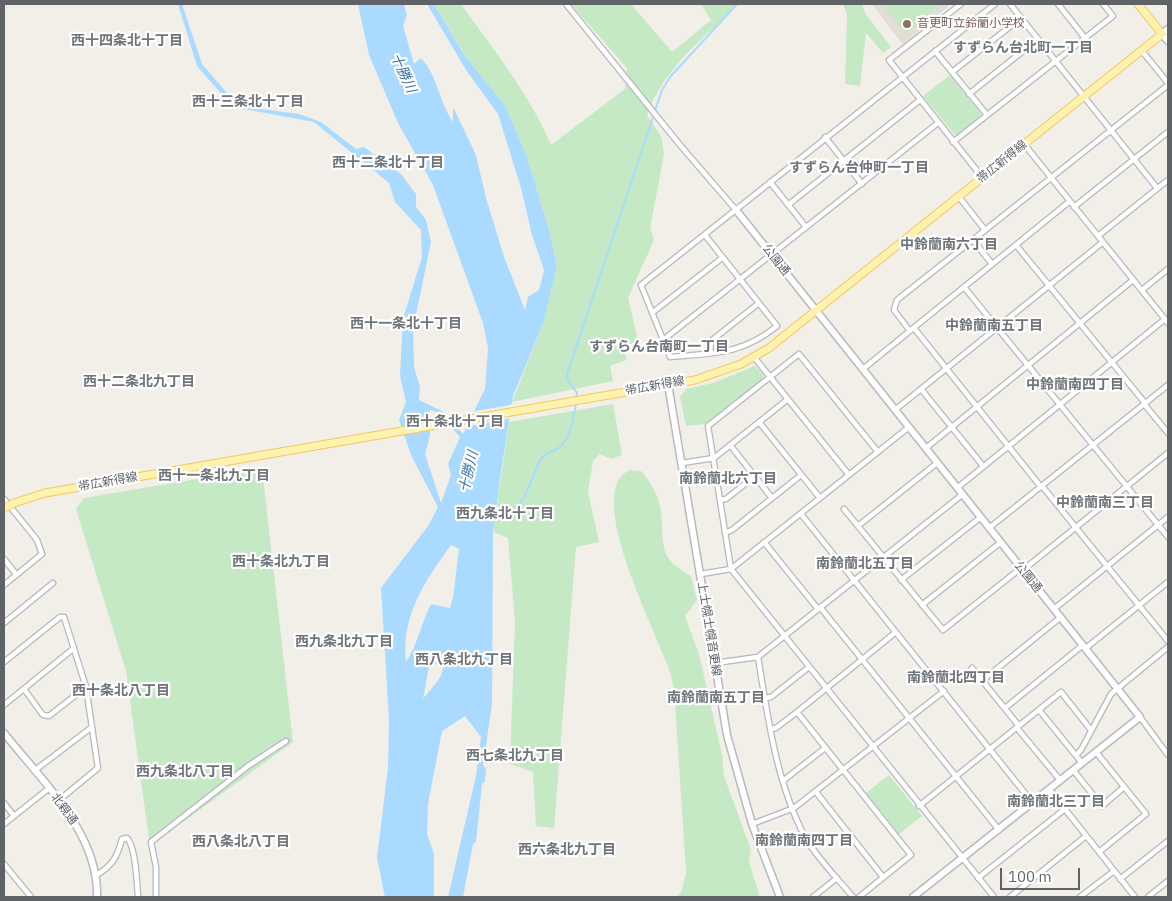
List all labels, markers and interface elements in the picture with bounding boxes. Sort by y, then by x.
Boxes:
place label: 音更町立鈴蘭小学校 [917,17,1025,31]
marker: 音更町立鈴蘭小学校 [901,18,913,30]
district label: 西十四条北十丁目 [71,33,183,49]
district label: すずらん台北町一丁目 [953,40,1093,56]
water label: 十勝川 [387,50,419,96]
district label: 西十三条北十丁目 [192,94,304,110]
street label: 帯広新得線 [974,138,1030,186]
district label: 西十二条北十丁目 [332,155,444,171]
district label: すずらん台仲町一丁目 [789,160,929,176]
district label: 中鈴蘭南六丁目 [900,237,998,253]
street label: 公園通 [759,241,793,279]
district label: 西十一条北十丁目 [350,316,462,332]
district label: 中鈴蘭南五丁目 [945,318,1043,334]
district label: すずらん台南町一丁目 [589,339,729,355]
district label: 西十二条北九丁目 [83,374,195,390]
street label: 帯広新得線 [624,374,686,398]
district label: 中鈴蘭南四丁目 [1026,377,1124,393]
district label: 西十条北十丁目 [406,414,504,430]
water label: 十勝川 [456,450,482,494]
district label: 西十一条北九丁目 [158,468,270,484]
street label: 帯広新得線 [77,470,139,494]
district label: 南鈴蘭北六丁目 [679,471,777,487]
district label: 中鈴蘭南三丁目 [1056,495,1154,511]
district label: 西九条北十丁目 [456,506,554,522]
district label: 西十条北九丁目 [232,554,330,570]
district label: 南鈴蘭北五丁目 [816,556,914,572]
street label: 公園通 [1011,558,1045,596]
street label: 上士幌士幌音更線 [694,580,724,678]
district label: 西九条北九丁目 [295,634,393,650]
district label: 西八条北九丁目 [415,652,513,668]
district label: 南鈴蘭北四丁目 [907,670,1005,686]
district label: 西十条北八丁目 [72,683,170,699]
district label: 南鈴蘭南五丁目 [667,690,765,706]
district label: 西七条北九丁目 [466,748,564,764]
district label: 西九条北八丁目 [136,764,234,780]
street label: 北親通 [47,790,81,828]
district label: 南鈴蘭北三丁目 [1007,794,1105,810]
district label: 南鈴蘭南四丁目 [755,833,853,849]
district label: 西八条北八丁目 [192,834,290,850]
district label: 西六条北九丁目 [518,842,616,858]
scale bar [1002,858,1082,890]
text: 100 m [1008,867,1052,886]

